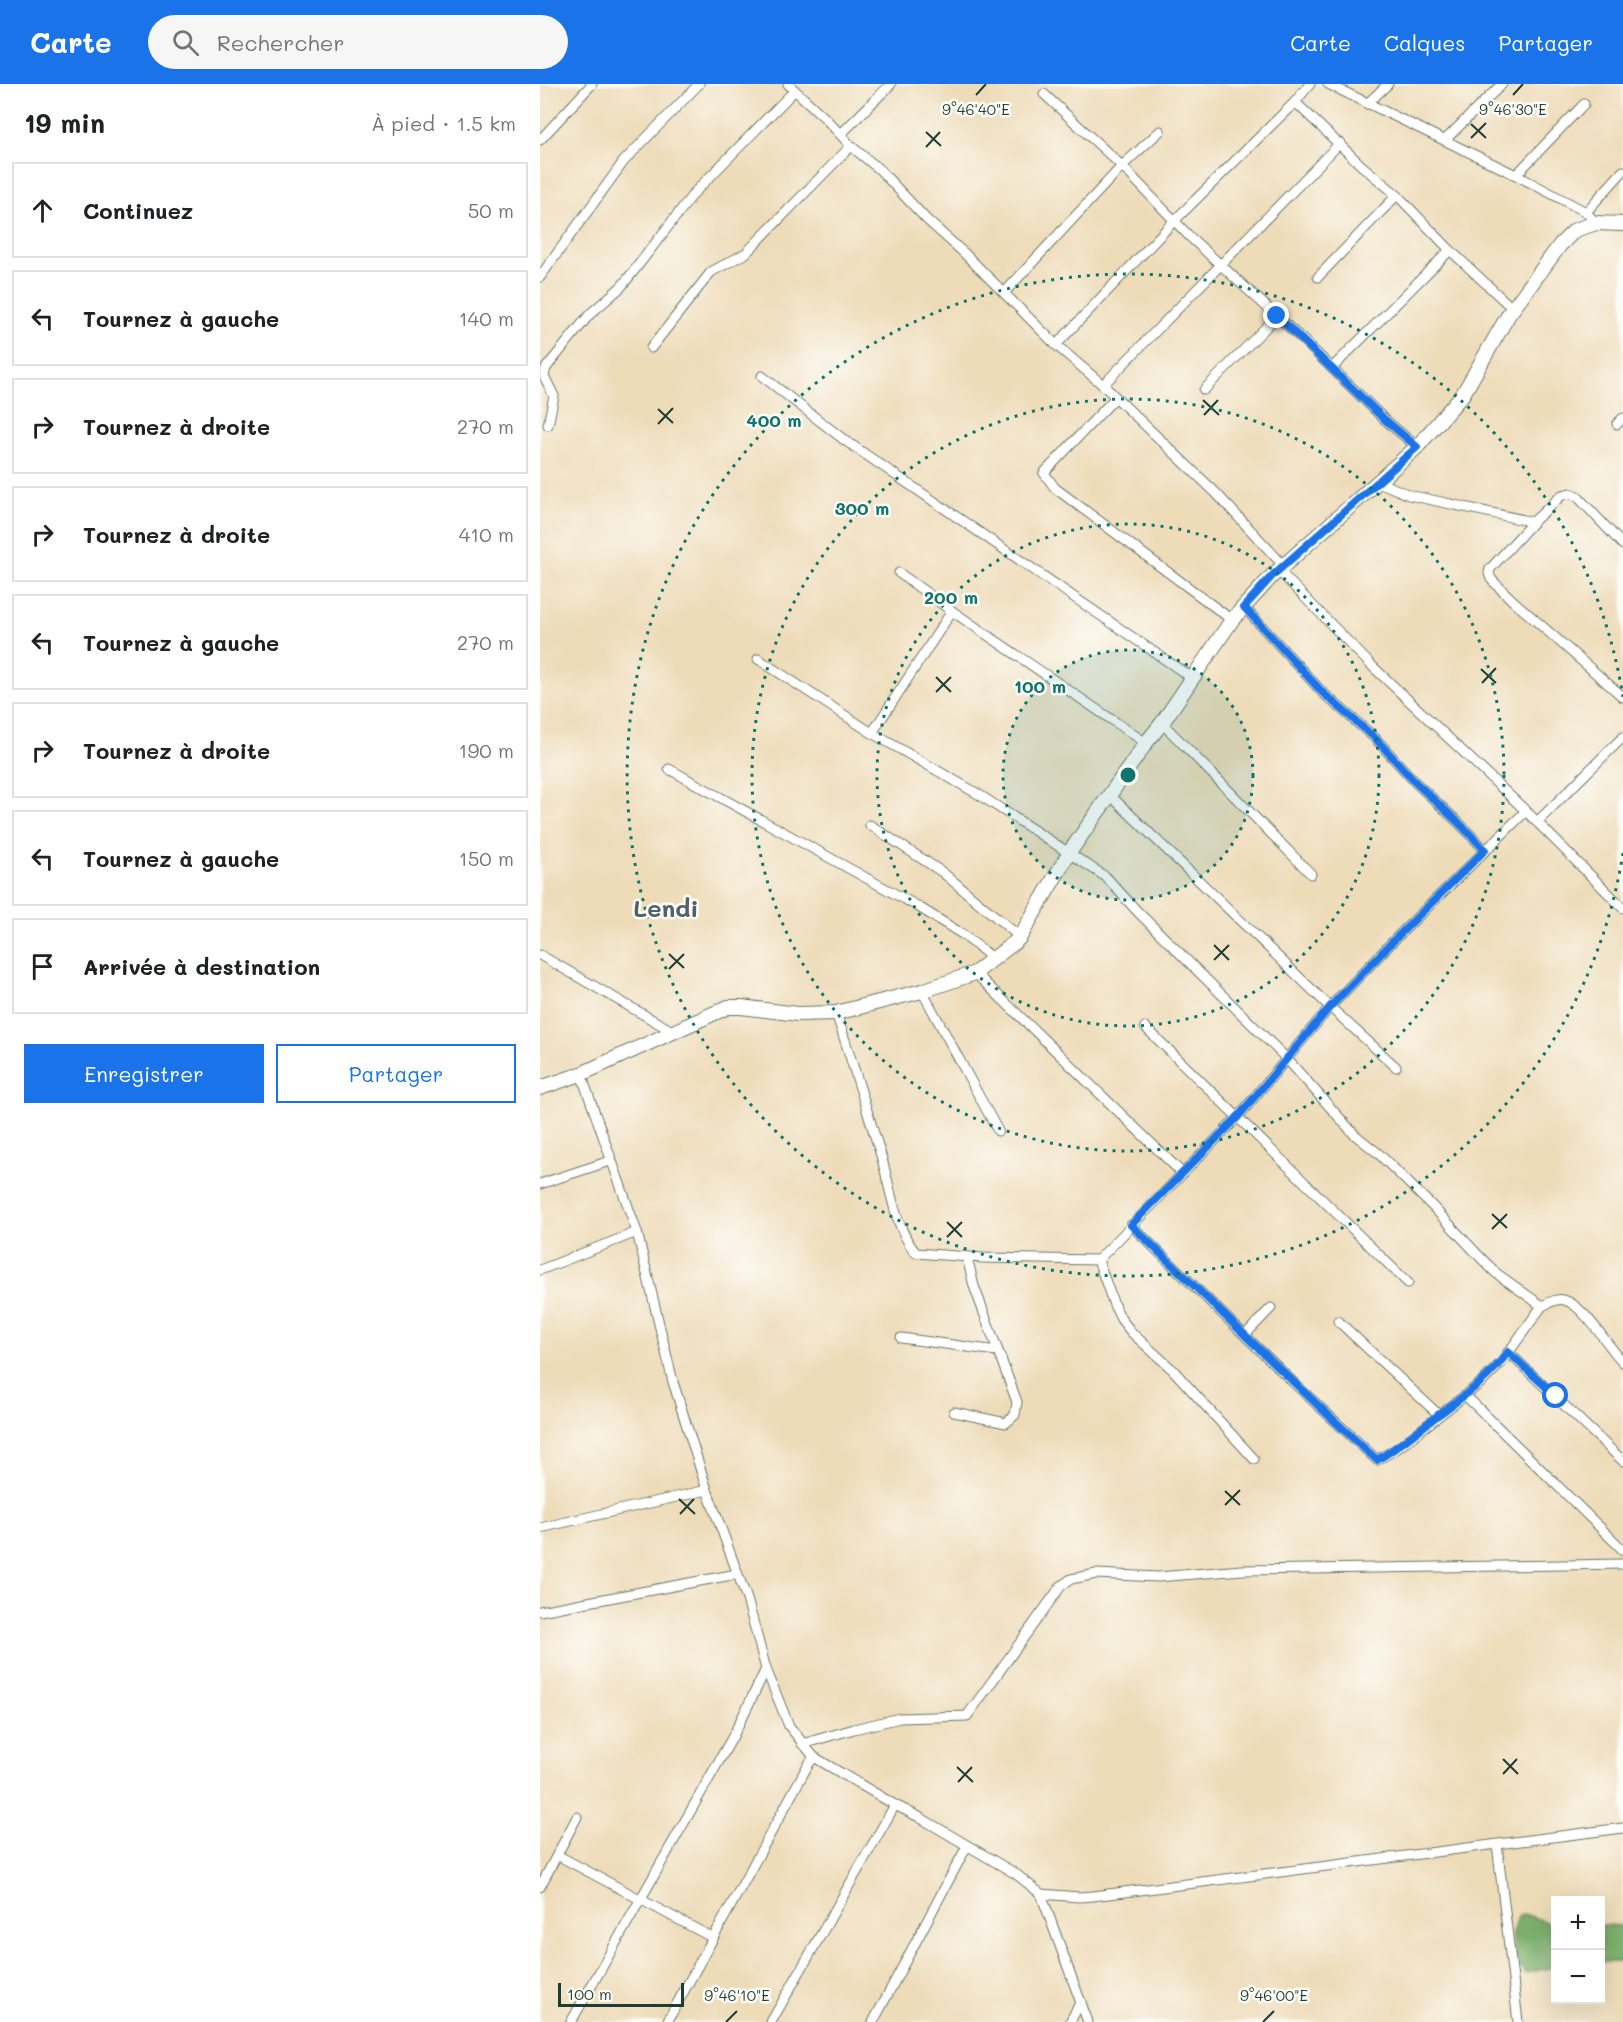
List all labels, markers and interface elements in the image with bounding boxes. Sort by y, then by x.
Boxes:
search box [148,15,568,69]
text: Carte [30,24,112,60]
icon: search [169,26,202,59]
text: Rechercher [217,28,344,57]
text: Carte [1290,29,1351,56]
text: Calques [1384,29,1466,56]
text: Partager [1499,29,1593,56]
text: 9°46'40"E [942,99,1010,119]
text: 9°46'30"E [1479,99,1547,119]
text: 19 min [24,106,105,140]
text: À pied · 1.5 km [371,110,516,136]
icon: ahead [26,194,59,227]
text: Continuez [83,196,193,225]
text: 50 m [468,197,514,223]
icon: left [26,302,59,335]
route end [1263,302,1289,328]
text: Tournez à gauche [83,304,279,333]
text: 140 m [459,305,514,331]
text: 400 m [746,408,802,432]
icon: right [26,410,59,443]
text: Tournez à droite [83,412,270,441]
text: 270 m [457,413,514,439]
text: 300 m [835,496,889,520]
icon: right [26,518,59,551]
text: Tournez à droite [83,520,270,549]
text: 410 m [459,521,514,547]
text: 200 m [924,585,978,609]
icon: left [26,626,59,659]
text: Tournez à gauche [83,628,279,657]
text: 270 m [457,629,514,655]
text: 100 m [1014,674,1066,698]
icon: right [26,734,59,767]
text: Tournez à droite [83,736,270,765]
text: 190 m [459,737,514,763]
centre of rings [1118,765,1138,785]
icon: left [26,842,59,875]
text: Tournez à gauche [83,844,279,873]
text: 150 m [459,845,514,871]
district label: Lendi [633,892,699,923]
icon: arrive [26,950,59,983]
text: Arrivée à destination [83,952,320,981]
button: Enregistrer [24,1044,264,1103]
button: Partager [276,1044,516,1103]
route start [1542,1382,1568,1408]
map controls [1551,1896,1605,2004]
button: + [1551,1896,1605,1950]
button: − [1551,1950,1605,2004]
scale bar [558,1980,684,2008]
text: 100 m [567,1983,612,2004]
text: 9°46'10"E [704,1985,770,2005]
text: 9°46'00"E [1240,1985,1309,2005]

